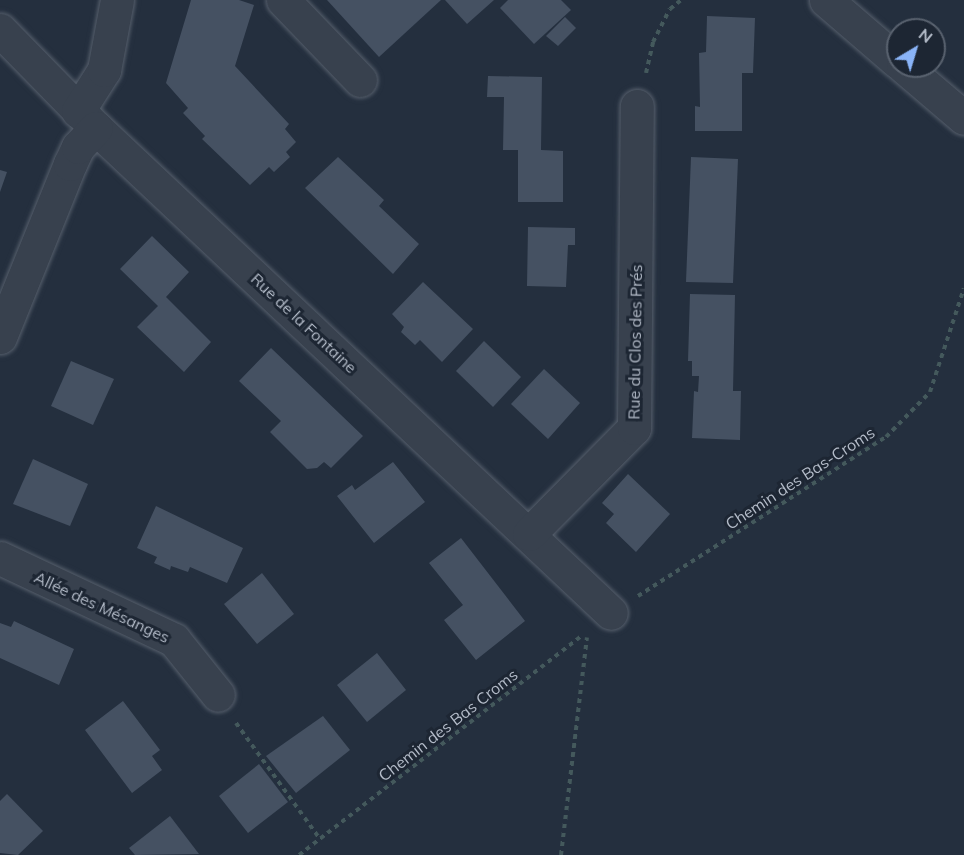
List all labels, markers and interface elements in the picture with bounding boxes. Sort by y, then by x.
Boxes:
north arrow [886,18,946,78]
text: N [915,24,937,47]
street label: Rue du Clos des Prés [624,264,646,420]
street label: Rue de la Fontaine [247,269,361,377]
street label: Chemin des Bas-Croms [722,423,878,533]
street label: Allée des Mésanges [31,567,173,647]
street label: Chemin des Bas Croms [375,665,521,785]

